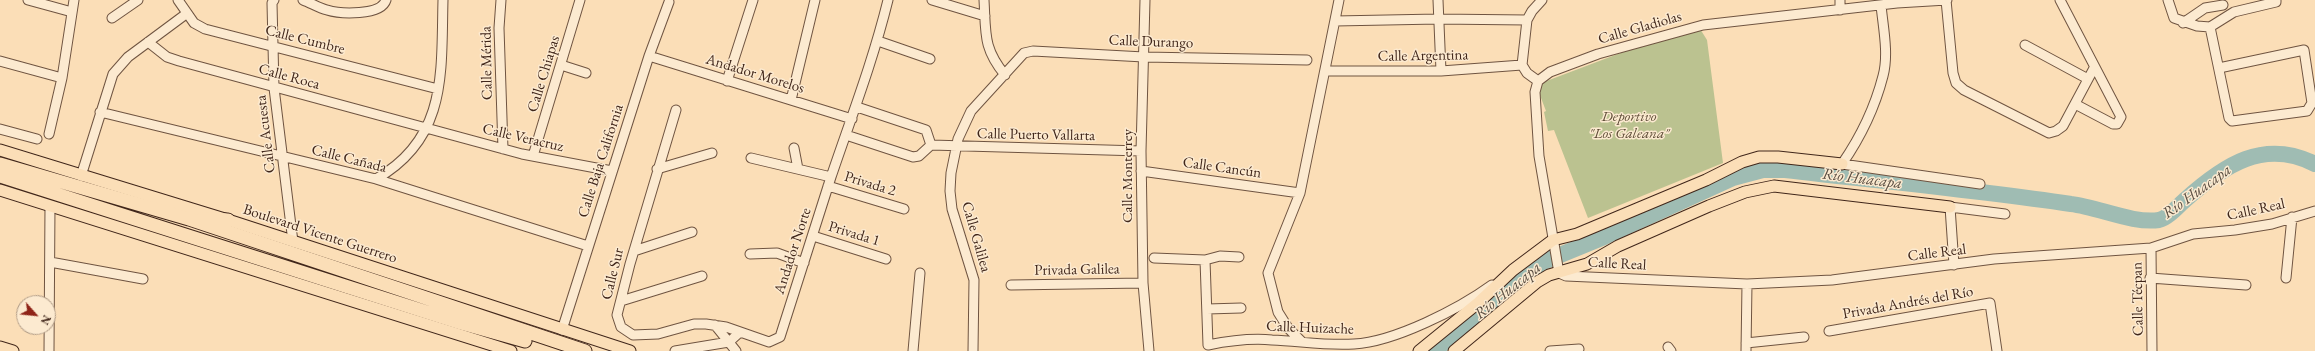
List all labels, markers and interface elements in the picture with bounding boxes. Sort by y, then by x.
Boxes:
street label: Calle Gladiolas [1596,7,1684,49]
street label: Calle Cumbre [263,21,347,59]
street label: Calle Mérida [477,26,497,100]
street label: Calle Durango [1108,32,1194,52]
street label: Calle Chiapas [524,34,564,114]
street label: Calle Argentina [1378,46,1468,66]
street label: Andador Morelos [703,50,807,98]
street label: Calle Roca [256,60,322,94]
street label: Calle Acuesta [252,94,280,174]
street label: Calle Baja California [574,102,628,220]
park label: Deportivo "Los Galeana" [1589,108,1669,143]
street label: Calle Veracruz [481,120,565,156]
street label: Calle Puerto Vallarta [977,125,1095,145]
street label: Calle Monterrey [1119,129,1137,223]
street label: Calle Cañada [310,141,388,177]
street label: Calle Cancún [1182,154,1262,182]
water label: Río Huacapa [2159,161,2235,223]
water label: Río Huacapa [1821,165,1903,193]
street label: Privada 2 [842,168,898,200]
street label: Calle Real [2225,195,2287,225]
street label: Calle Galilea [957,200,995,274]
street label: Boulevard Vicente Guerrero [241,201,399,267]
street label: Andador Norte [771,206,815,296]
street label: Privada 1 [826,218,882,250]
street label: Calle Real [1907,240,1967,266]
street label: Calle Sur [598,246,628,302]
street label: Calle Real [1587,253,1647,275]
water label: Río Huacapa [1471,258,1545,324]
street label: Privada Galilea [1034,260,1120,280]
street label: Calle Técpan [2128,262,2148,336]
street label: Privada Andrés del Río [1841,283,1975,323]
north arrow [16,295,56,335]
text: N [38,313,54,327]
street label: Calle Huizache [1266,317,1354,339]

